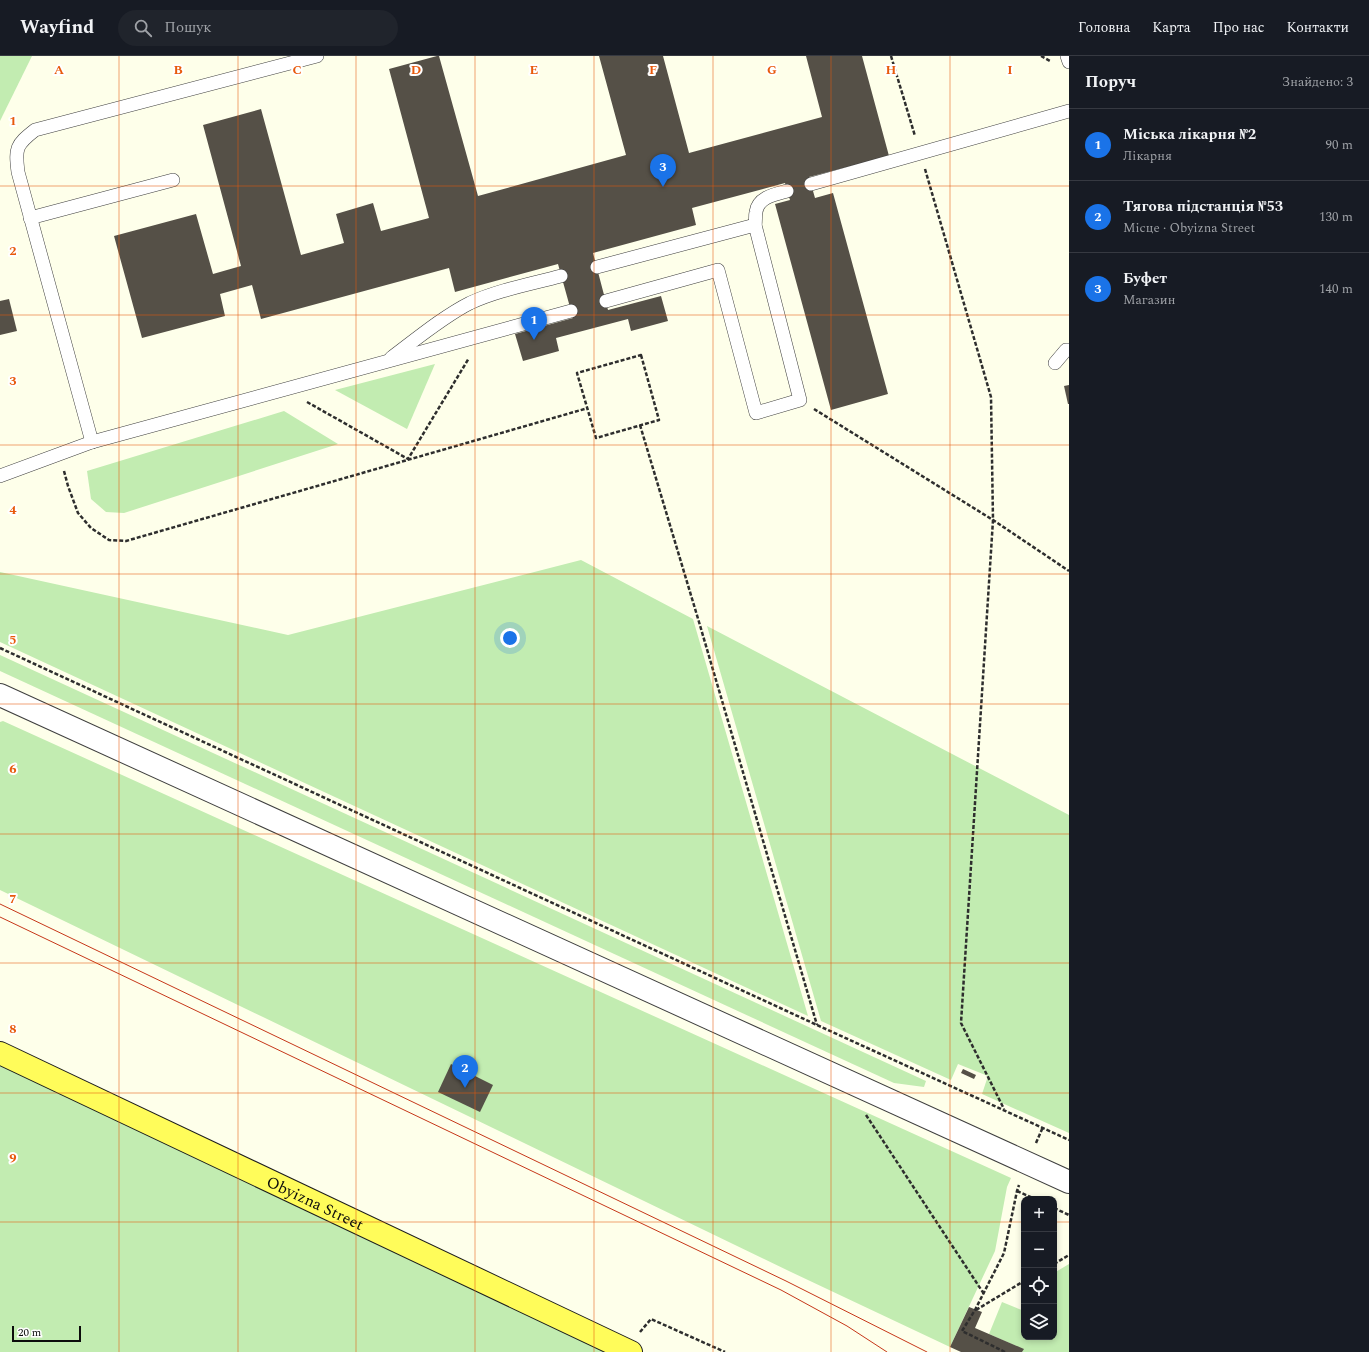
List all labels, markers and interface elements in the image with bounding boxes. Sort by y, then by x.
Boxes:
search box [118,10,398,46]
text: Wayfind [20,13,94,42]
text: Пошук [164,16,212,39]
icon: search [132,17,154,39]
text: Головна [1078,17,1130,38]
text: Карта [1152,17,1191,38]
text: Про нас [1213,17,1265,38]
text: Контакти [1287,17,1349,38]
text: A [54,60,64,80]
text: B [173,60,183,80]
text: C [292,60,302,80]
text: D [411,60,421,80]
text: E [530,60,539,80]
text: F [649,60,657,80]
text: G [767,60,777,80]
text: H [886,60,897,80]
text: I [1007,60,1013,80]
text: Поруч [1085,69,1136,95]
text: Знайдено: 3 [1282,72,1353,92]
text: 1 [9,111,17,131]
text: Міська лікарня №2 [1123,123,1256,146]
text: 1 [1094,135,1102,155]
text: 90 m [1326,135,1353,155]
text: Лікарня [1123,146,1172,166]
pin: 3 [650,154,676,187]
text: Тягова підстанція №53 [1123,195,1283,218]
text: 2 [1094,207,1102,227]
text: 130 m [1319,207,1353,227]
text: Місце · Obyizna Street [1123,218,1255,238]
text: 2 [9,241,17,261]
text: Буфет [1123,267,1167,290]
text: 3 [1094,279,1102,299]
text: 140 m [1319,279,1353,299]
text: Магазин [1123,290,1175,310]
pin: 1 [521,307,547,340]
text: 3 [9,371,17,391]
text: 4 [9,500,17,520]
your location [500,628,520,648]
text: 5 [9,630,17,650]
text: 6 [9,759,17,779]
text: 7 [9,889,17,909]
text: 8 [9,1019,17,1039]
pin: 2 [452,1055,478,1088]
text: 9 [9,1148,17,1168]
street label: Obyizna Street [262,1170,368,1237]
map controls [1021,1196,1057,1340]
button: + [1021,1196,1057,1232]
button: − [1021,1232,1057,1268]
button: locate [1021,1268,1057,1304]
button: layers [1021,1304,1057,1340]
scale bar [12,1324,81,1343]
text: 20 m [18,1324,41,1341]

